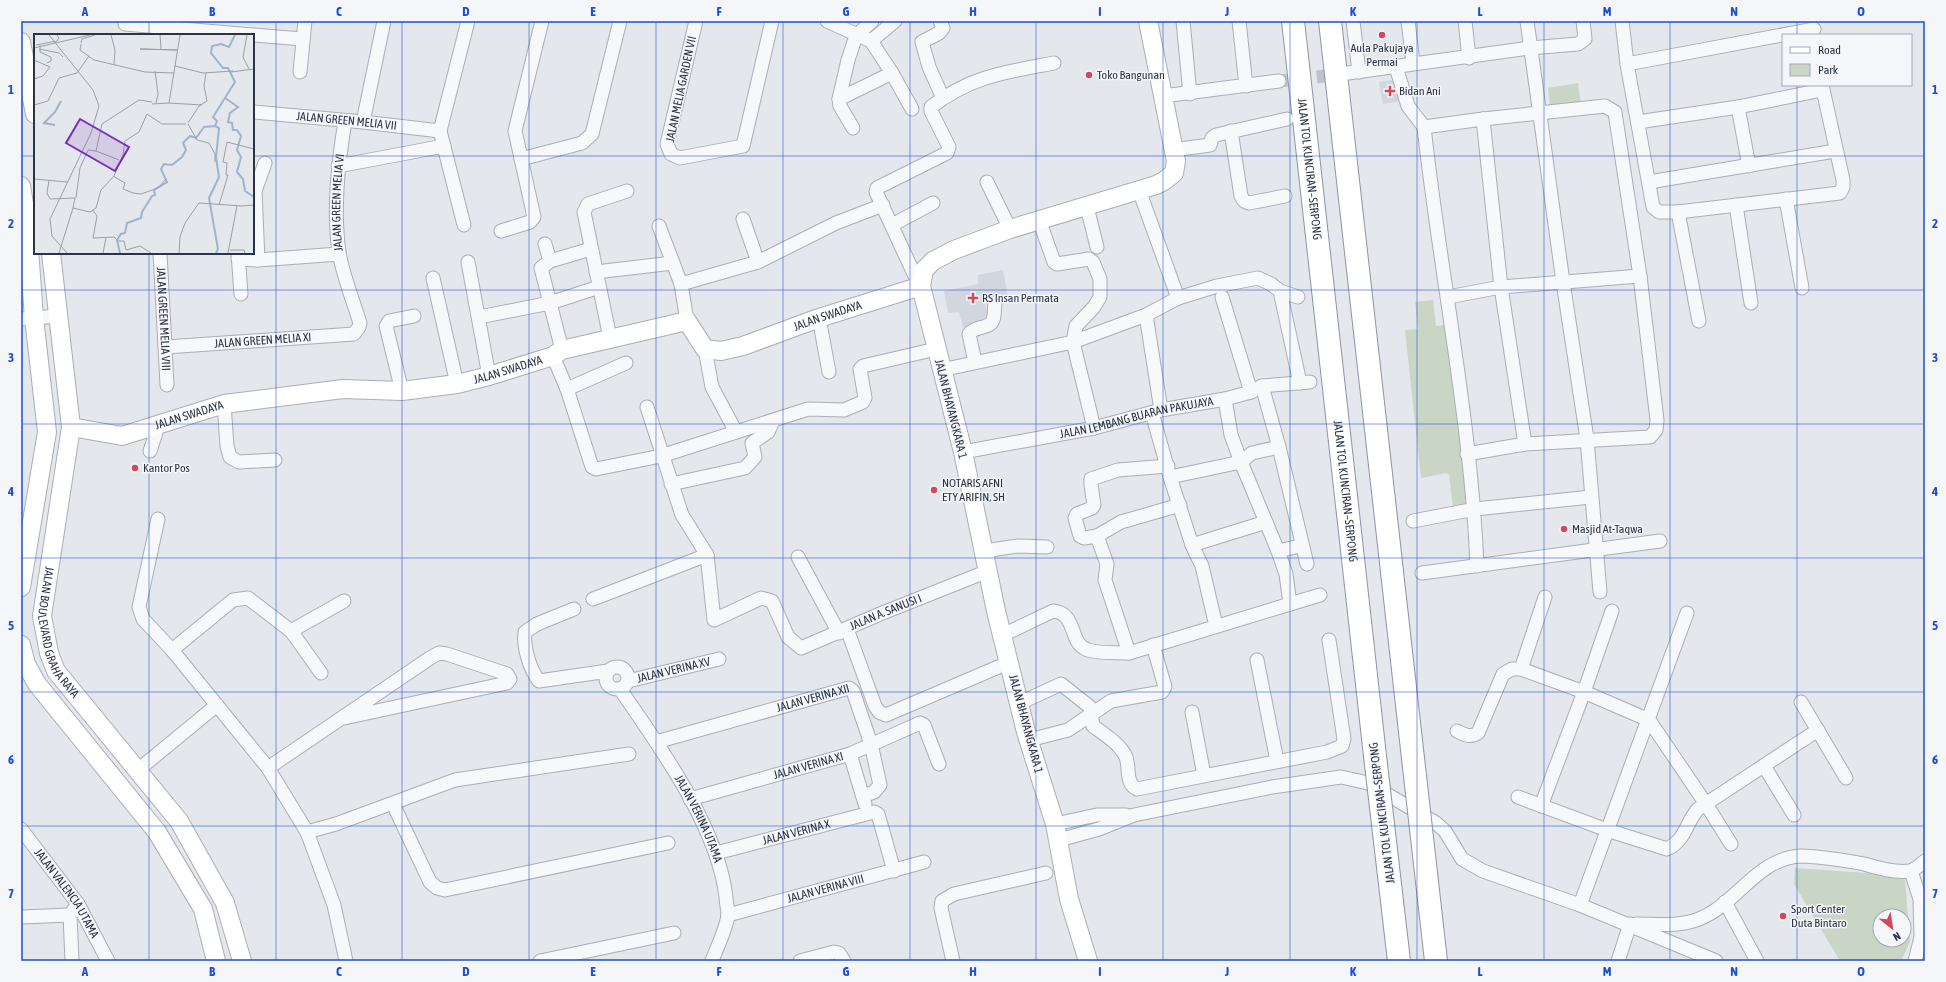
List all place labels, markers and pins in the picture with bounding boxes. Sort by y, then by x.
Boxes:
marker: Aula Pakujaya Permai [1377,30,1387,40]
place label: Aula Pakujaya Permai [1350,41,1414,69]
place label: Toko Bangunan [1097,68,1165,82]
marker: Toko Bangunan [1084,70,1094,80]
place label: Bidan Ani [1399,84,1441,98]
marker: Bidan Ani [1384,85,1396,97]
place label: RS Insan Permata [982,291,1059,305]
marker: RS Insan Permata [967,292,979,304]
place label: Kantor Pos [143,461,190,475]
marker: Kantor Pos [130,463,140,473]
place label: NOTARIS AFNI ETY ARIFIN, SH [942,476,1005,504]
marker: NOTARIS AFNI ETY ARIFIN, SH [929,485,939,495]
place label: Masjid At-Taqwa [1572,522,1643,536]
marker: Masjid At-Taqwa [1559,524,1569,534]
place label: Sport Center Duta Bintaro [1791,902,1847,930]
marker: Sport Center Duta Bintaro [1778,911,1788,921]

